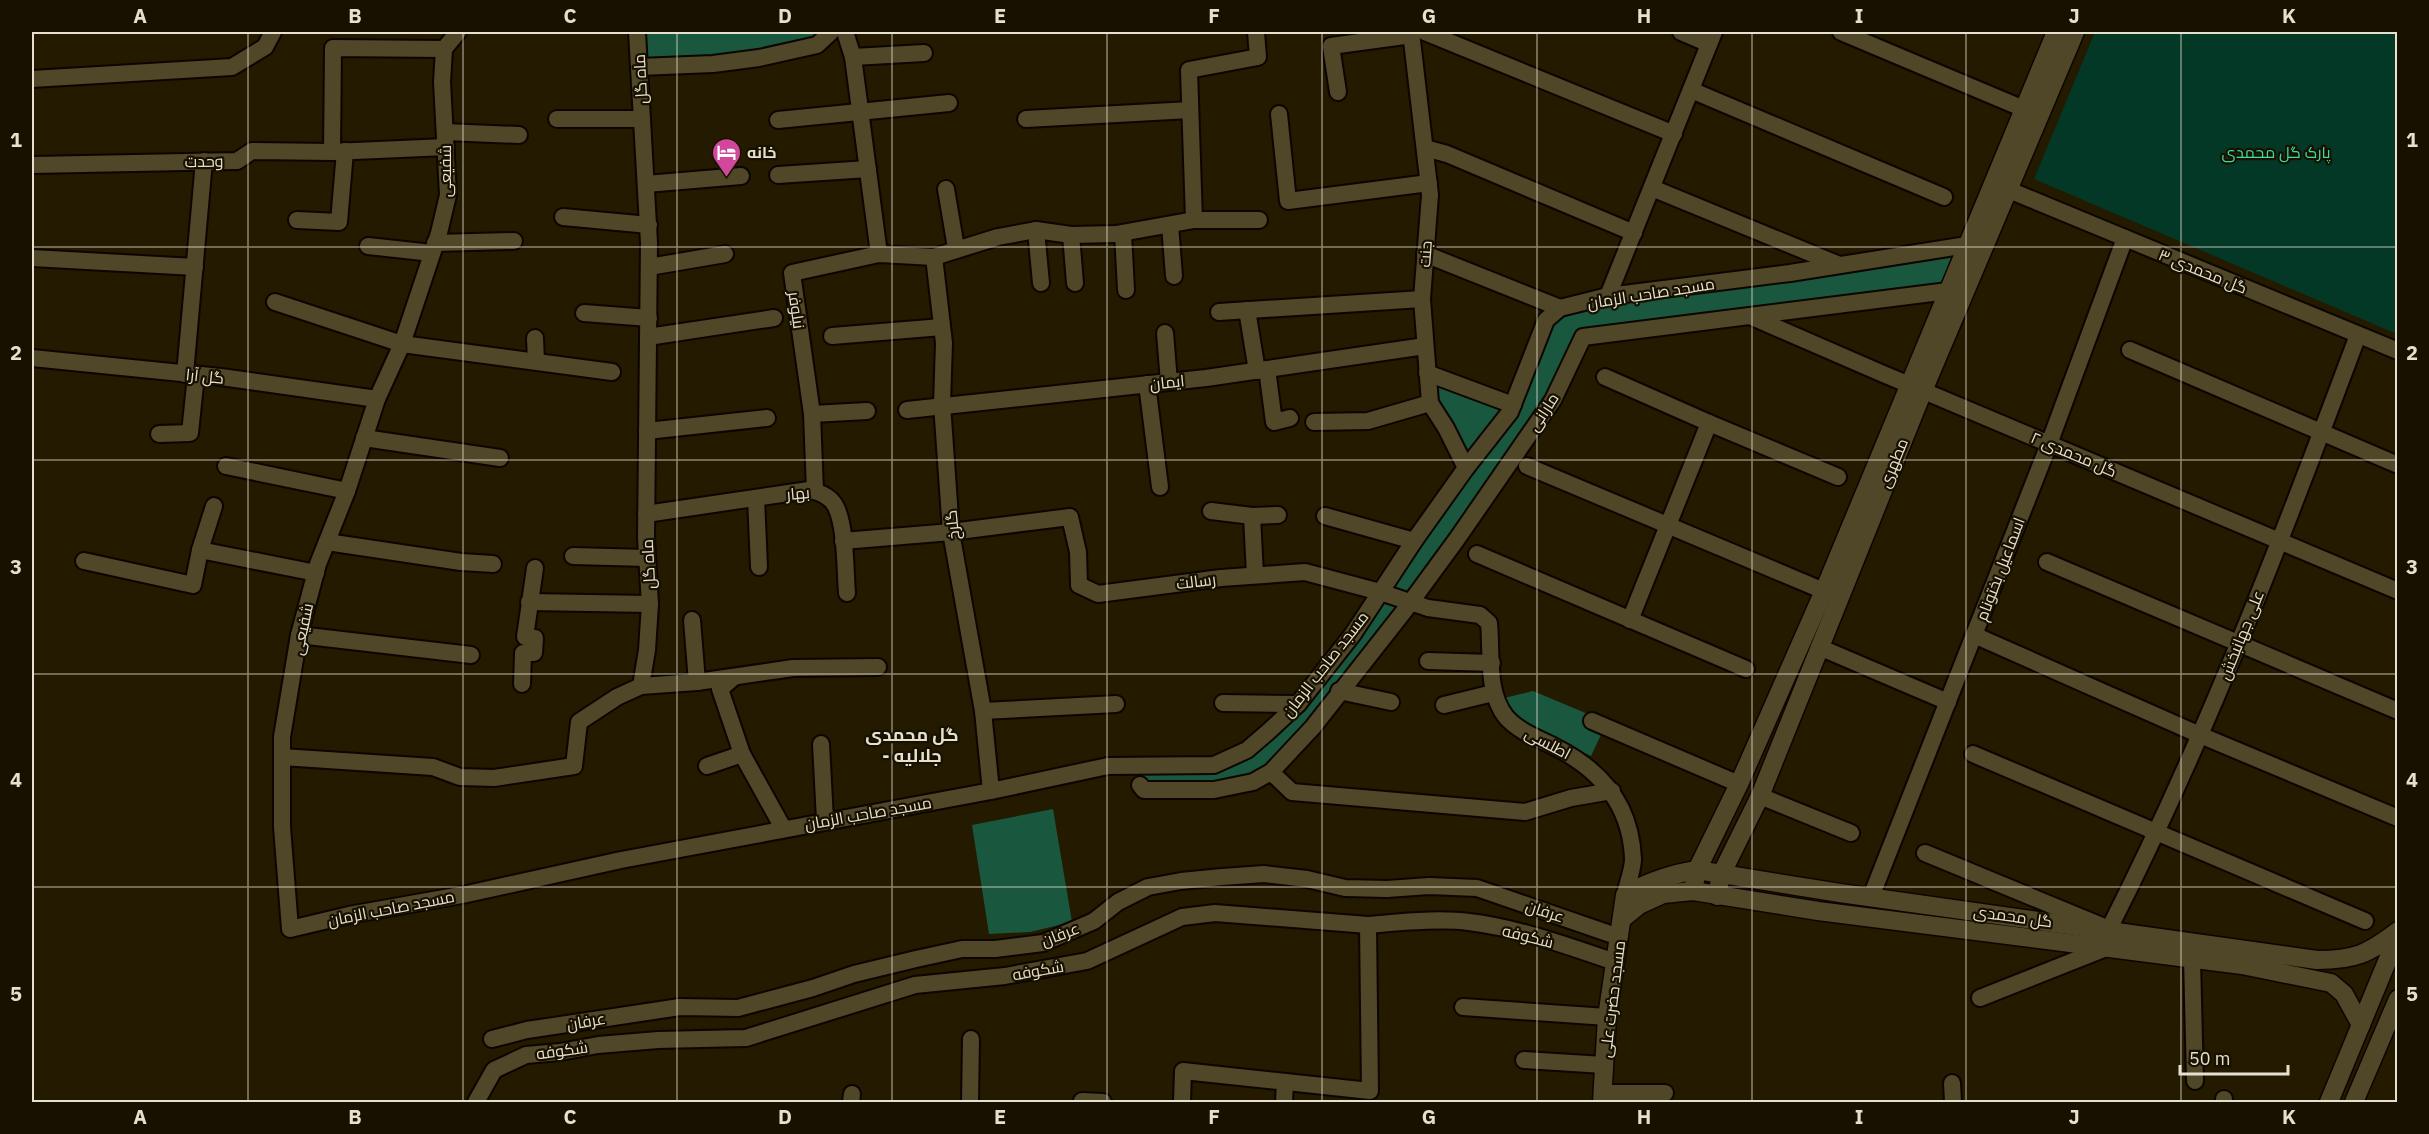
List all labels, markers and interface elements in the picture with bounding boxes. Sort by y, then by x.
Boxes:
text: A [133,2,147,29]
text: B [348,2,362,29]
text: C [563,2,577,29]
text: D [778,2,792,29]
text: E [994,2,1006,29]
text: F [1208,2,1220,29]
text: G [1422,2,1436,29]
text: H [1637,2,1651,29]
text: I [1855,2,1863,29]
text: J [2068,2,2080,29]
text: K [2282,2,2296,29]
street label: ماه گل [629,53,652,105]
text: 1 [10,126,22,153]
text: 1 [2406,126,2418,153]
hotel icon: خانه [710,136,742,178]
place label: خانه [747,142,777,162]
park label: پارک گل محمدی [2222,142,2331,164]
street label: شفیعی [435,145,456,197]
street label: وحدت [184,151,224,171]
street label: جنت [1414,240,1436,268]
street label: گل محمدی ۳ [2155,244,2250,299]
street label: مسجد صاحب الزمان [1586,273,1716,314]
street label: نیلوفر [784,289,810,330]
text: 2 [10,339,22,366]
text: 2 [2406,339,2418,366]
street label: گل آرا [185,364,225,389]
street label: ایمان [1149,370,1185,395]
street label: مارانی [1523,389,1564,436]
street label: گل محمدی ۲ [2028,427,2120,482]
street label: مطهری [1874,435,1913,491]
street label: بهار [784,482,811,505]
street label: گلرخ [940,509,965,541]
street label: اسماعیل بختونام [1971,514,2031,624]
street label: ماه گل [637,538,660,590]
text: 3 [10,553,22,580]
text: 3 [2406,553,2418,580]
street label: رسالت [1175,569,1217,593]
street label: علی جهانبخش [2214,587,2269,683]
street label: شفیعی [287,601,318,657]
street label: مسجد صاحب الزمان [1277,607,1373,722]
district label: گل محمدی - جلالیه [865,723,959,767]
street label: اطلسی [1521,723,1574,764]
text: 4 [10,766,22,793]
text: 4 [2406,766,2418,793]
street label: مسجد صاحب الزمان [803,792,933,835]
street label: مسجد صاحب الزمان [326,886,456,931]
street label: عرفان [1523,895,1567,928]
street label: گل محمدی [1972,901,2054,932]
street label: عرفان [1038,918,1082,951]
street label: شکوفه [1500,920,1556,952]
street label: مسجد حضرت علی [1595,939,1630,1059]
street label: شکوفه [1011,956,1065,984]
text: 5 [10,980,22,1007]
text: 5 [2406,980,2418,1007]
street label: عرفان [565,1008,607,1035]
street label: شکوفه [535,1036,589,1064]
scale bar [2180,1038,2288,1076]
text: 50 m [2189,1047,2231,1070]
text: A [133,1103,147,1130]
text: B [348,1103,362,1130]
text: C [563,1103,577,1130]
text: D [778,1103,792,1130]
text: E [994,1103,1006,1130]
text: F [1208,1103,1220,1130]
text: G [1422,1103,1436,1130]
text: H [1637,1103,1651,1130]
text: I [1855,1103,1863,1130]
text: J [2068,1103,2080,1130]
text: K [2282,1103,2296,1130]

